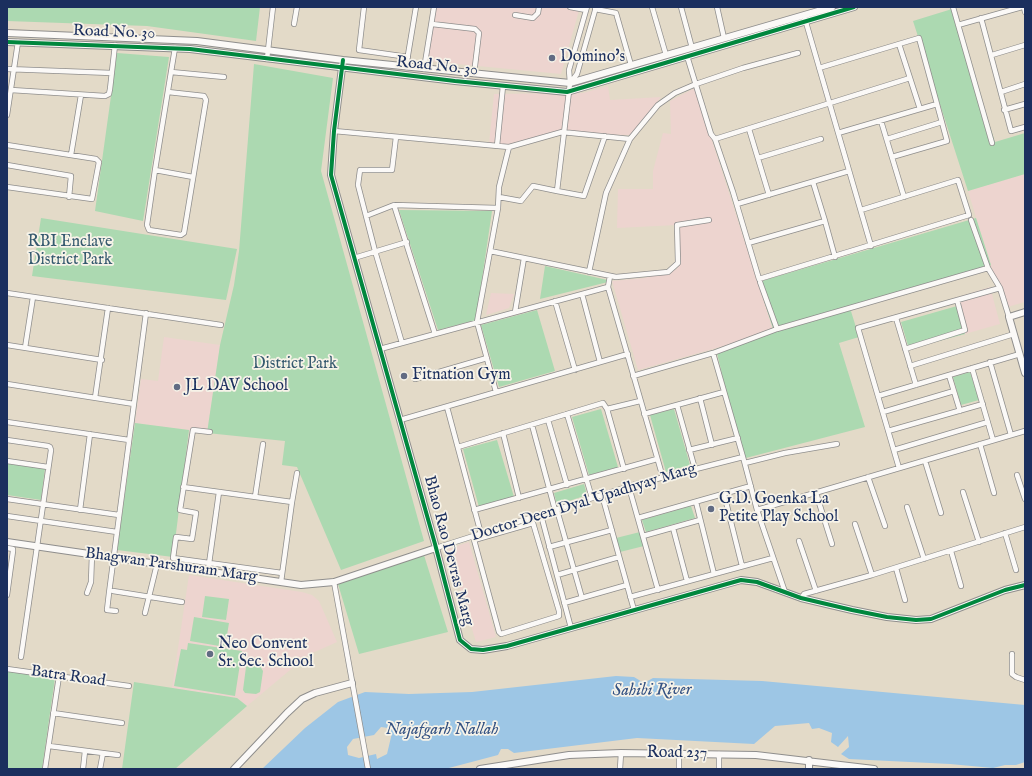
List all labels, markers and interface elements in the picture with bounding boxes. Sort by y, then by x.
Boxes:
street label: Road No. 30 [72,22,156,44]
place label: Domino's [560,48,625,68]
street label: Road No. 30 [395,53,479,81]
marker: Domino's [547,53,557,63]
park label: RBI Enclave District Park [28,233,112,271]
park label: District Park [253,355,337,375]
place label: Fitnation Gym [412,366,511,386]
marker: Fitnation Gym [399,371,409,381]
place label: JL DAV School [185,377,288,397]
marker: JL DAV School [172,382,182,392]
street label: Doctor Deen Dyal Upadhyay Marg [469,460,699,546]
street label: Bhao Rao Devras Marg [419,474,477,628]
place label: G.D. Goenka La Petite Play School [719,490,838,528]
marker: G.D. Goenka La Petite Play School [706,504,716,514]
street label: Bhagwan Parshuram Marg [84,544,258,588]
place label: Neo Convent Sr. Sec. School [218,635,313,673]
marker: Neo Convent Sr. Sec. School [205,649,215,659]
street label: Batra Road [29,662,107,692]
water label: Sahibi River [612,680,692,702]
water label: Najafgarh Nallah [386,721,498,741]
street label: Road 237 [647,744,707,764]

